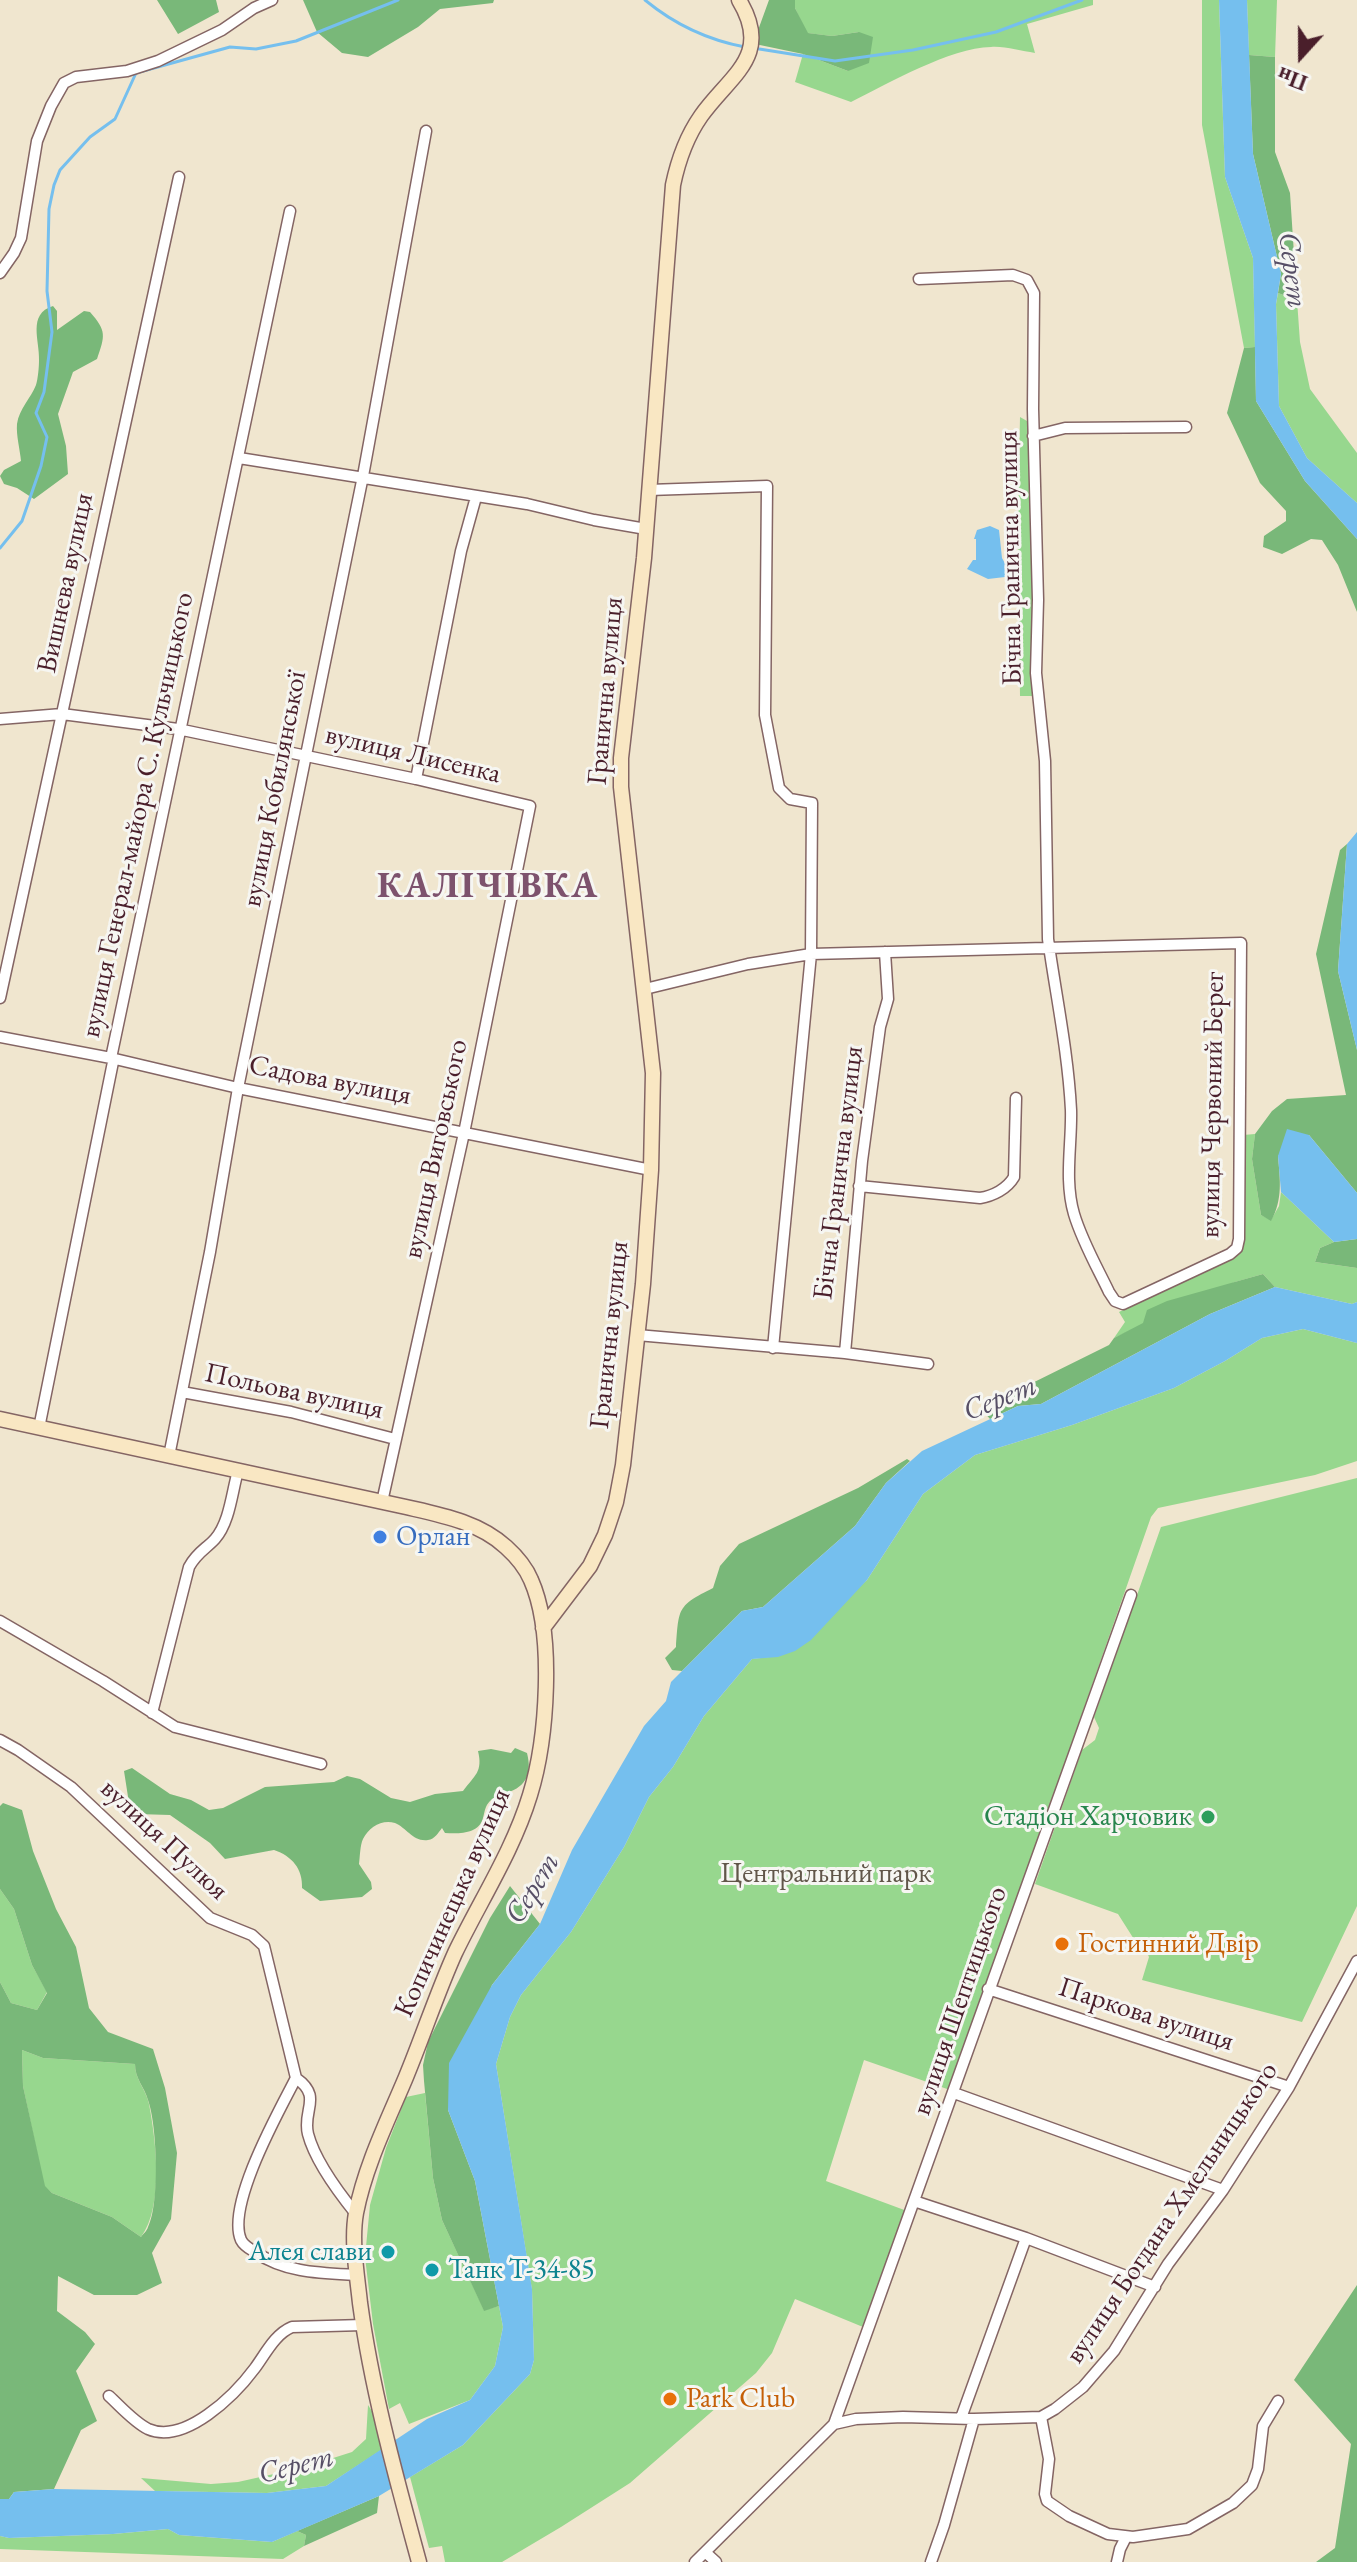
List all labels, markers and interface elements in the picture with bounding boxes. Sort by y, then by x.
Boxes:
north arrow [1261,16,1341,96]
text: Пн [1273,60,1311,98]
water label: Серет [1269,230,1315,310]
street label: Бічна Гранична вулиця [992,430,1030,686]
street label: Вишнева вулиця [31,490,101,676]
street label: вулиця Генерал-майора С. Кульчицького [74,589,202,1041]
street label: Гранична вулиця [581,596,631,786]
street label: вулиця Кобилянської [236,668,314,910]
street label: вулиця Лисенка [322,719,504,791]
district label: КАЛІЧІВКА [377,865,599,909]
street label: вулиця Червоний Берег [1194,972,1232,1238]
street label: вулиця Виговського [396,1036,476,1262]
street label: Бічна Гранична вулиця [807,1044,871,1302]
street label: Садова вулиця [246,1049,414,1113]
street label: Гранична вулиця [583,1240,637,1430]
street label: Польова вулиця [202,1357,386,1427]
water label: Серет [958,1368,1042,1430]
place label: Орлан [396,1520,470,1554]
marker: Орлан [371,1528,389,1546]
street label: вулиця Пулюя [93,1772,235,1908]
street label: Копичинецька вулиця [387,1783,519,2023]
place label: Стадіон Харчовик [984,1800,1192,1834]
marker: Стадіон Харчовик [1199,1808,1217,1826]
water label: Серет [498,1847,568,1931]
park label: Центральний парк [720,1857,932,1891]
street label: вулиця Шептицького [905,1882,1015,2120]
place label: Гостинний Двір [1078,1927,1259,1961]
marker: Гостинний Двір [1053,1935,1071,1953]
street label: Паркова вулиця [1054,1971,1238,2059]
street label: вулиця Богдана Хмельницького [1058,2056,1286,2370]
place label: Алея слави [248,2235,372,2269]
marker: Алея слави [379,2243,397,2261]
place label: Танк Т-34-85 [448,2253,595,2287]
marker: Танк Т-34-85 [423,2261,441,2279]
place label: Park Club [686,2382,795,2416]
marker: Park Club [661,2390,679,2408]
water label: Серет [255,2439,337,2493]

